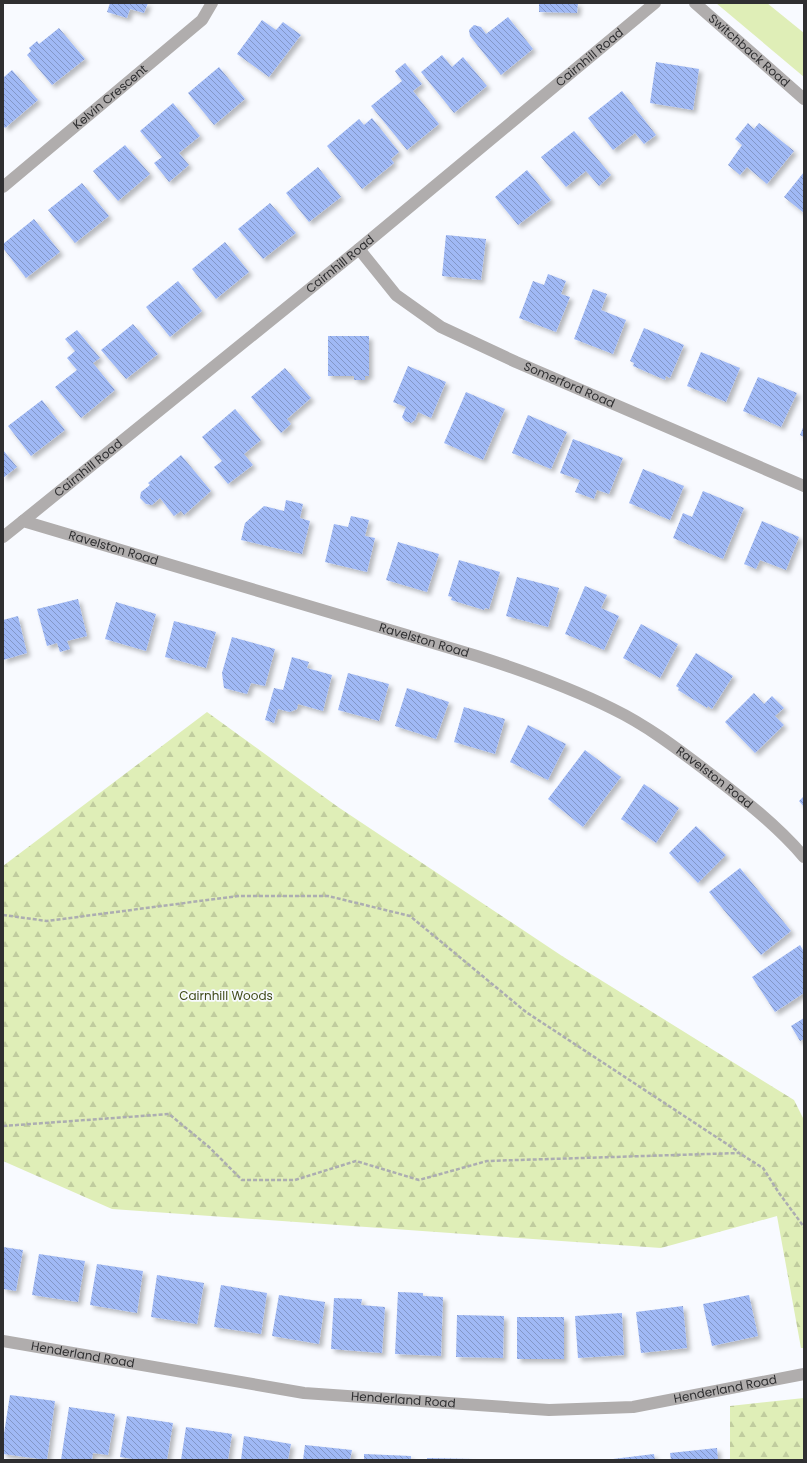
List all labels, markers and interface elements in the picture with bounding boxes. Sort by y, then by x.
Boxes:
street label: Switchback Road [705,10,794,91]
street label: Cairnhill Road [552,24,627,90]
street label: Kelvin Crescent [69,60,151,133]
street label: Cairnhill Road [302,231,378,297]
street label: Somerford Road [521,357,618,412]
street label: Cairnhill Road [50,435,126,501]
street label: Ravelston Road [67,526,161,569]
street label: Ravelston Road [377,618,471,661]
street label: Ravelston Road [673,742,757,812]
park label: Cairnhill Woods [179,987,273,1004]
street label: Henderland Road [30,1337,136,1372]
street label: Henderland Road [672,1370,778,1407]
street label: Henderland Road [350,1387,456,1412]

